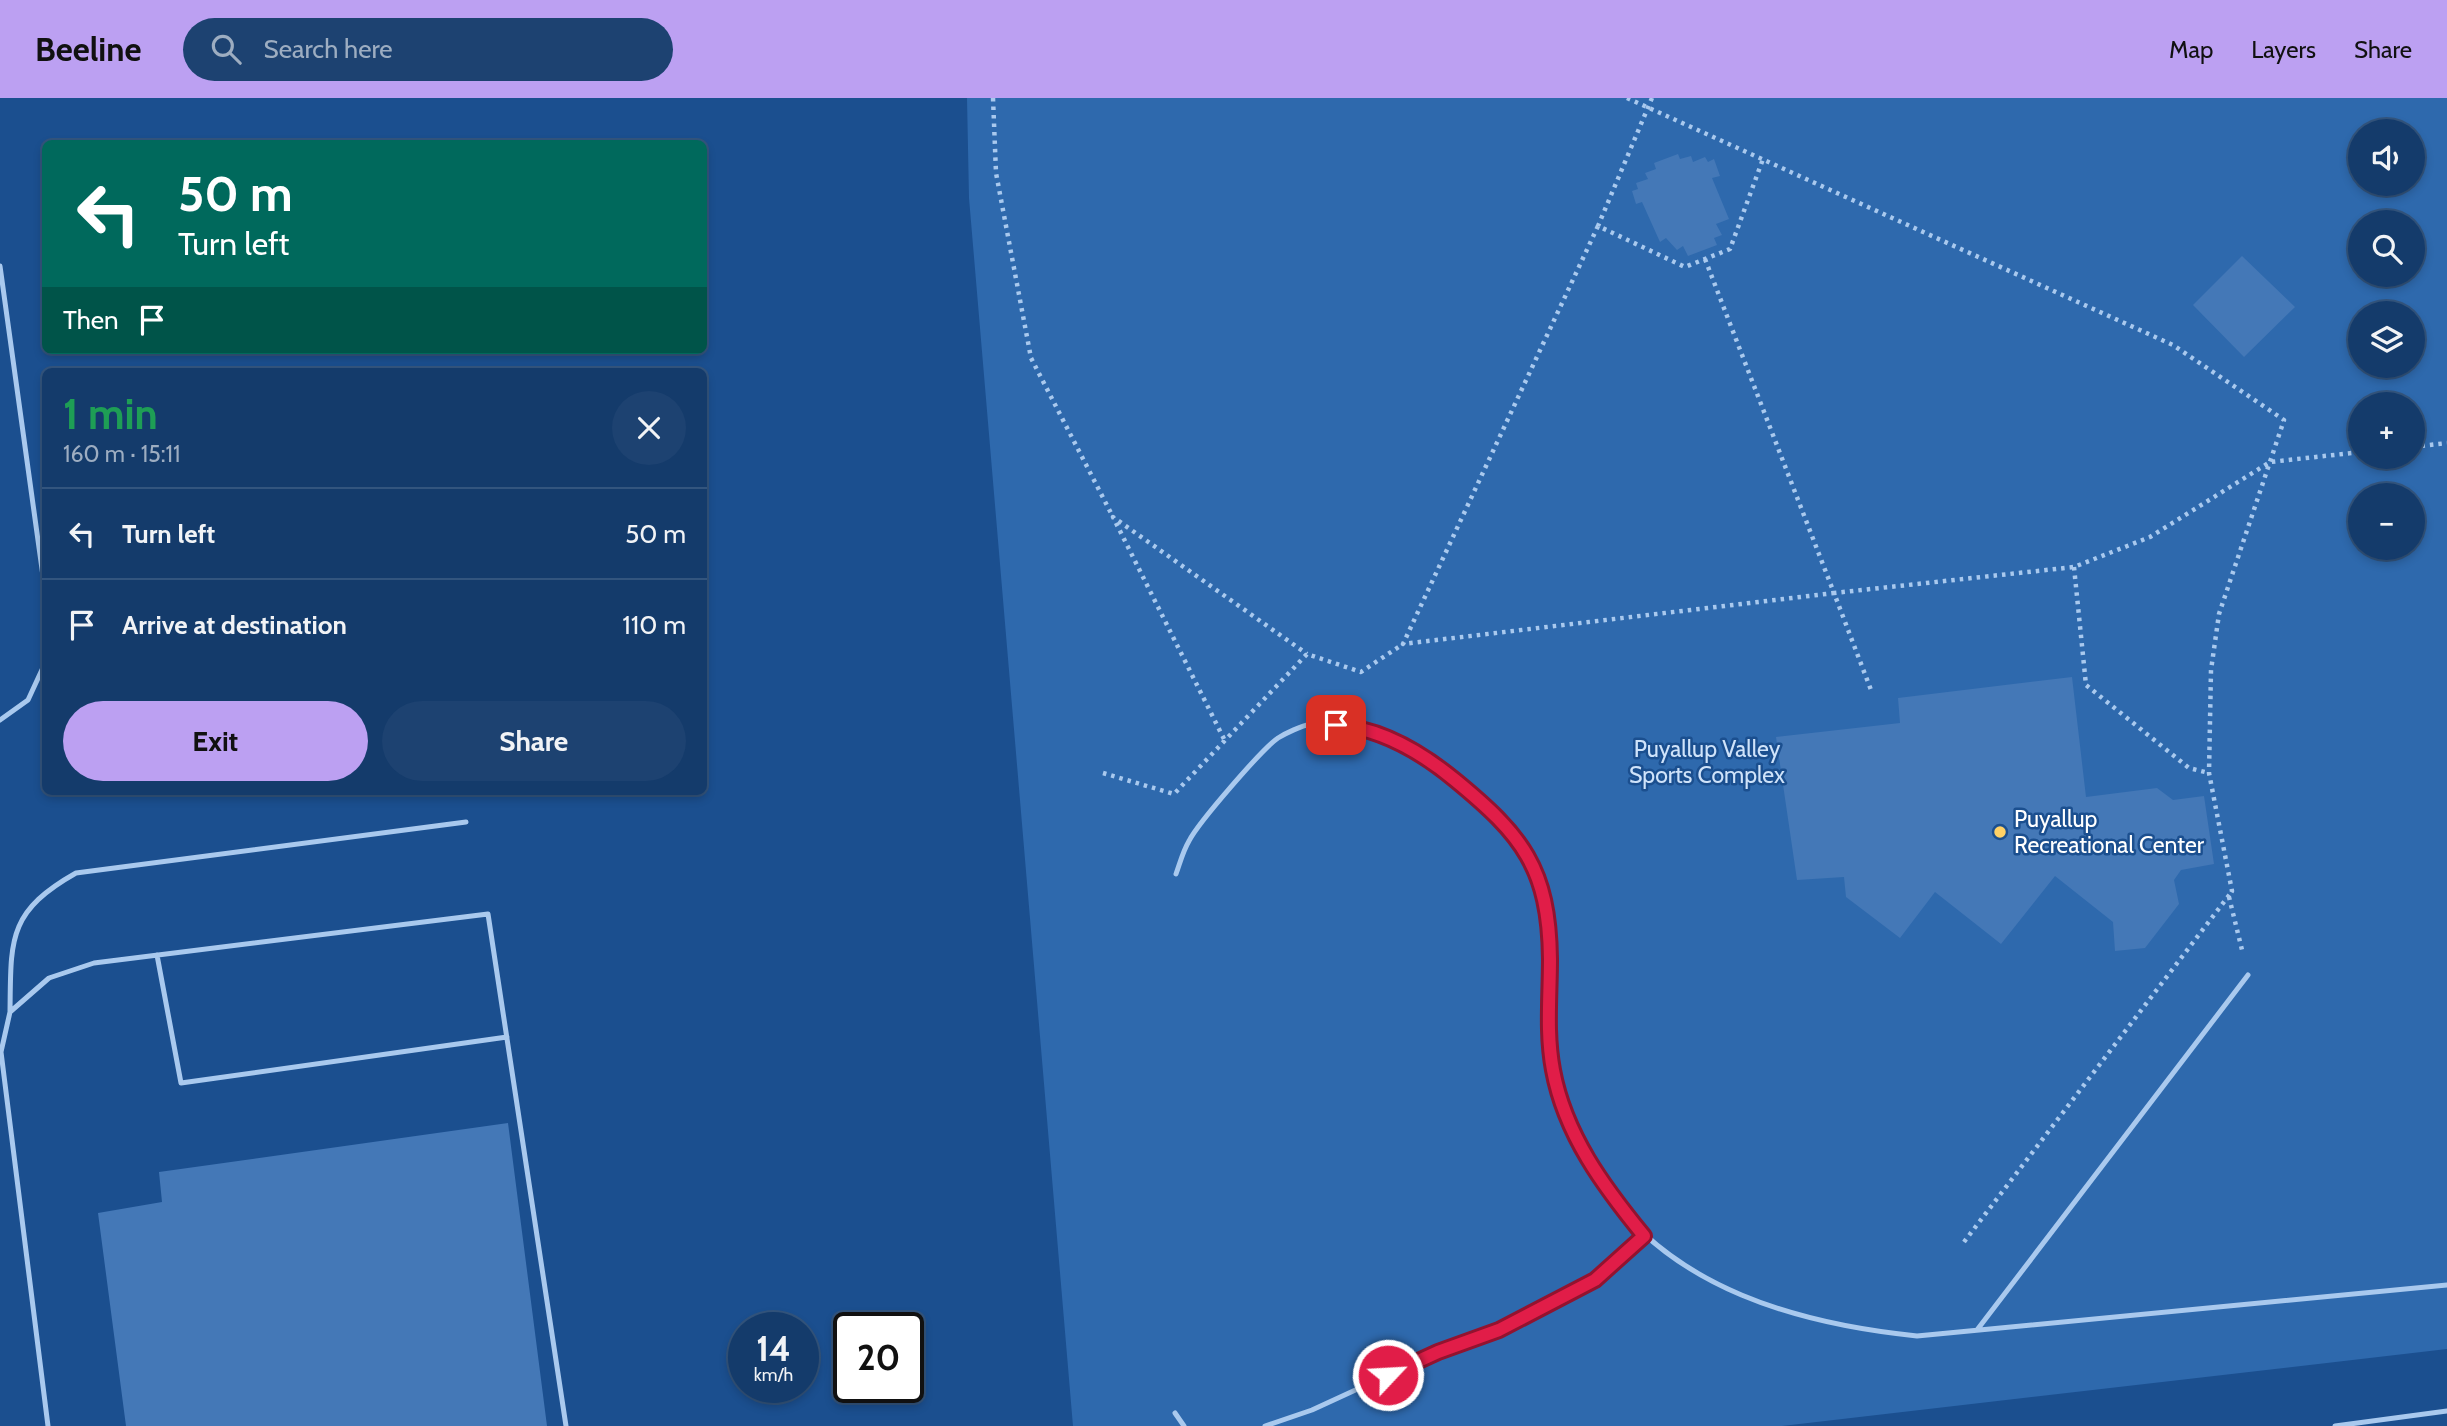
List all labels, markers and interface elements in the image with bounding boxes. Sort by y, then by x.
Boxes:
search box [183,18,673,81]
text: Beeline [35,29,141,69]
icon: search [207,30,245,68]
text: Search here [263,33,393,65]
text: Map [2169,35,2213,64]
text: Layers [2251,35,2316,64]
text: Share [2354,35,2412,64]
map controls [2348,119,2425,560]
button: sound [2348,119,2425,196]
text: 50 m [178,164,293,223]
icon: left [63,168,154,259]
button: search [2348,210,2425,287]
text: Turn left [178,224,289,263]
icon: arrive [133,301,171,339]
button: layers [2348,301,2425,378]
text: Then [63,304,119,336]
text: 1 min [63,388,158,440]
button: close [612,391,686,465]
button: + [2348,392,2425,469]
text: 160 m · 15:11 [63,440,181,468]
button: − [2348,483,2425,560]
icon: left [63,515,101,553]
text: Turn left [122,518,215,550]
text: 50 m [625,518,686,550]
icon: arrive [63,606,101,644]
text: Arrive at destination [122,609,347,641]
text: 110 m [622,609,686,641]
pin [1306,695,1366,755]
button: Exit [63,701,368,781]
button: Share [382,701,686,781]
icon: arrive [1317,706,1355,744]
park label: Puyallup Valley Sports Complex [1629,735,1785,789]
place label: Puyallup Recreational Center [2014,805,2205,859]
marker: Puyallup Recreational Center [1992,824,2008,840]
speed limit sign: 20 [833,1312,924,1403]
text: 14 [756,1327,791,1370]
position arrow [1351,1338,1425,1412]
text: km/h [754,1364,793,1386]

